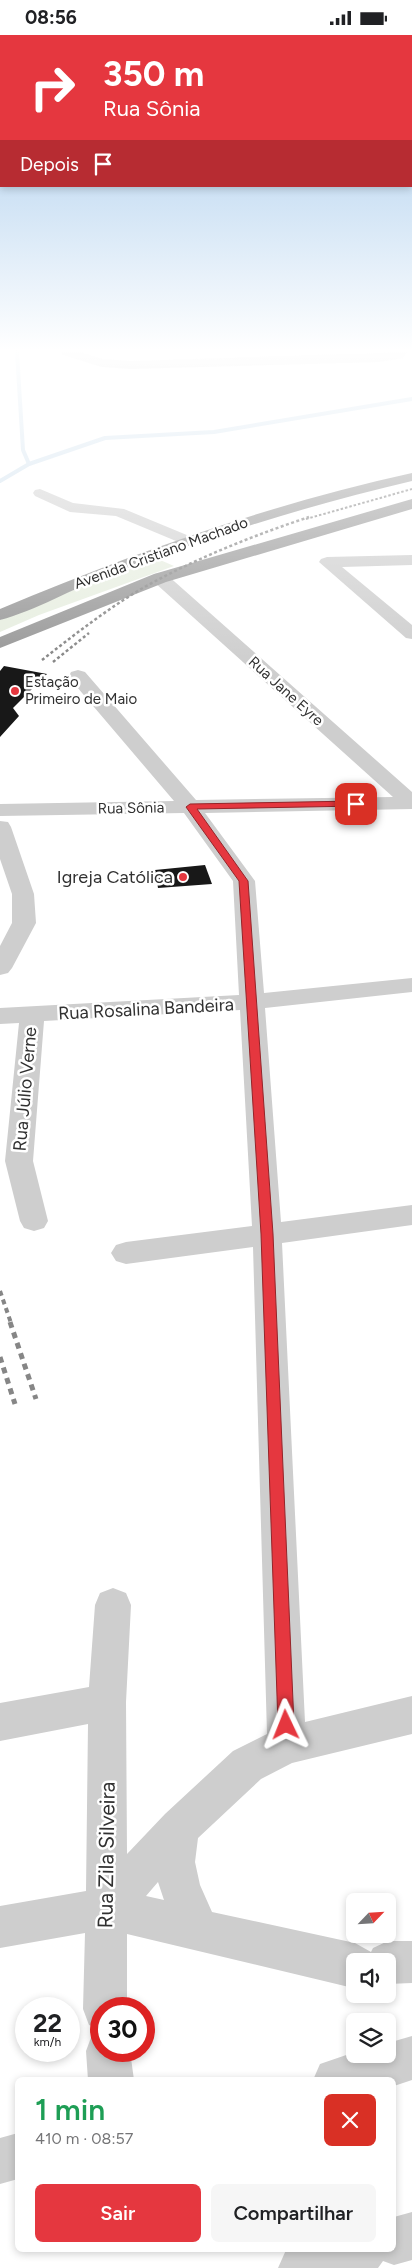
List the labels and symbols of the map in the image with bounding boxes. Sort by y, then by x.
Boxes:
street label: Avenida Cristiano Machado [72,513,251,593]
street label: Rua Jane Eyre [245,653,327,729]
place label: Estação Primeiro de Maio [25,673,138,708]
marker: Estação Primeiro de Maio [9,685,21,697]
pin [335,783,377,825]
street label: Rua Sônia [98,798,164,818]
place label: Igreja Católica [57,866,173,888]
marker: Igreja Católica [177,871,189,883]
street label: Rua Rosalina Bandeira [58,993,234,1025]
street label: Rua Júlio Verne [9,1026,41,1152]
position arrow [259,1698,311,1750]
street label: Rua Zila Silveira [92,1781,120,1929]
north arrow [346,1893,396,1943]
speed limit sign: 30 [90,1997,155,2062]

